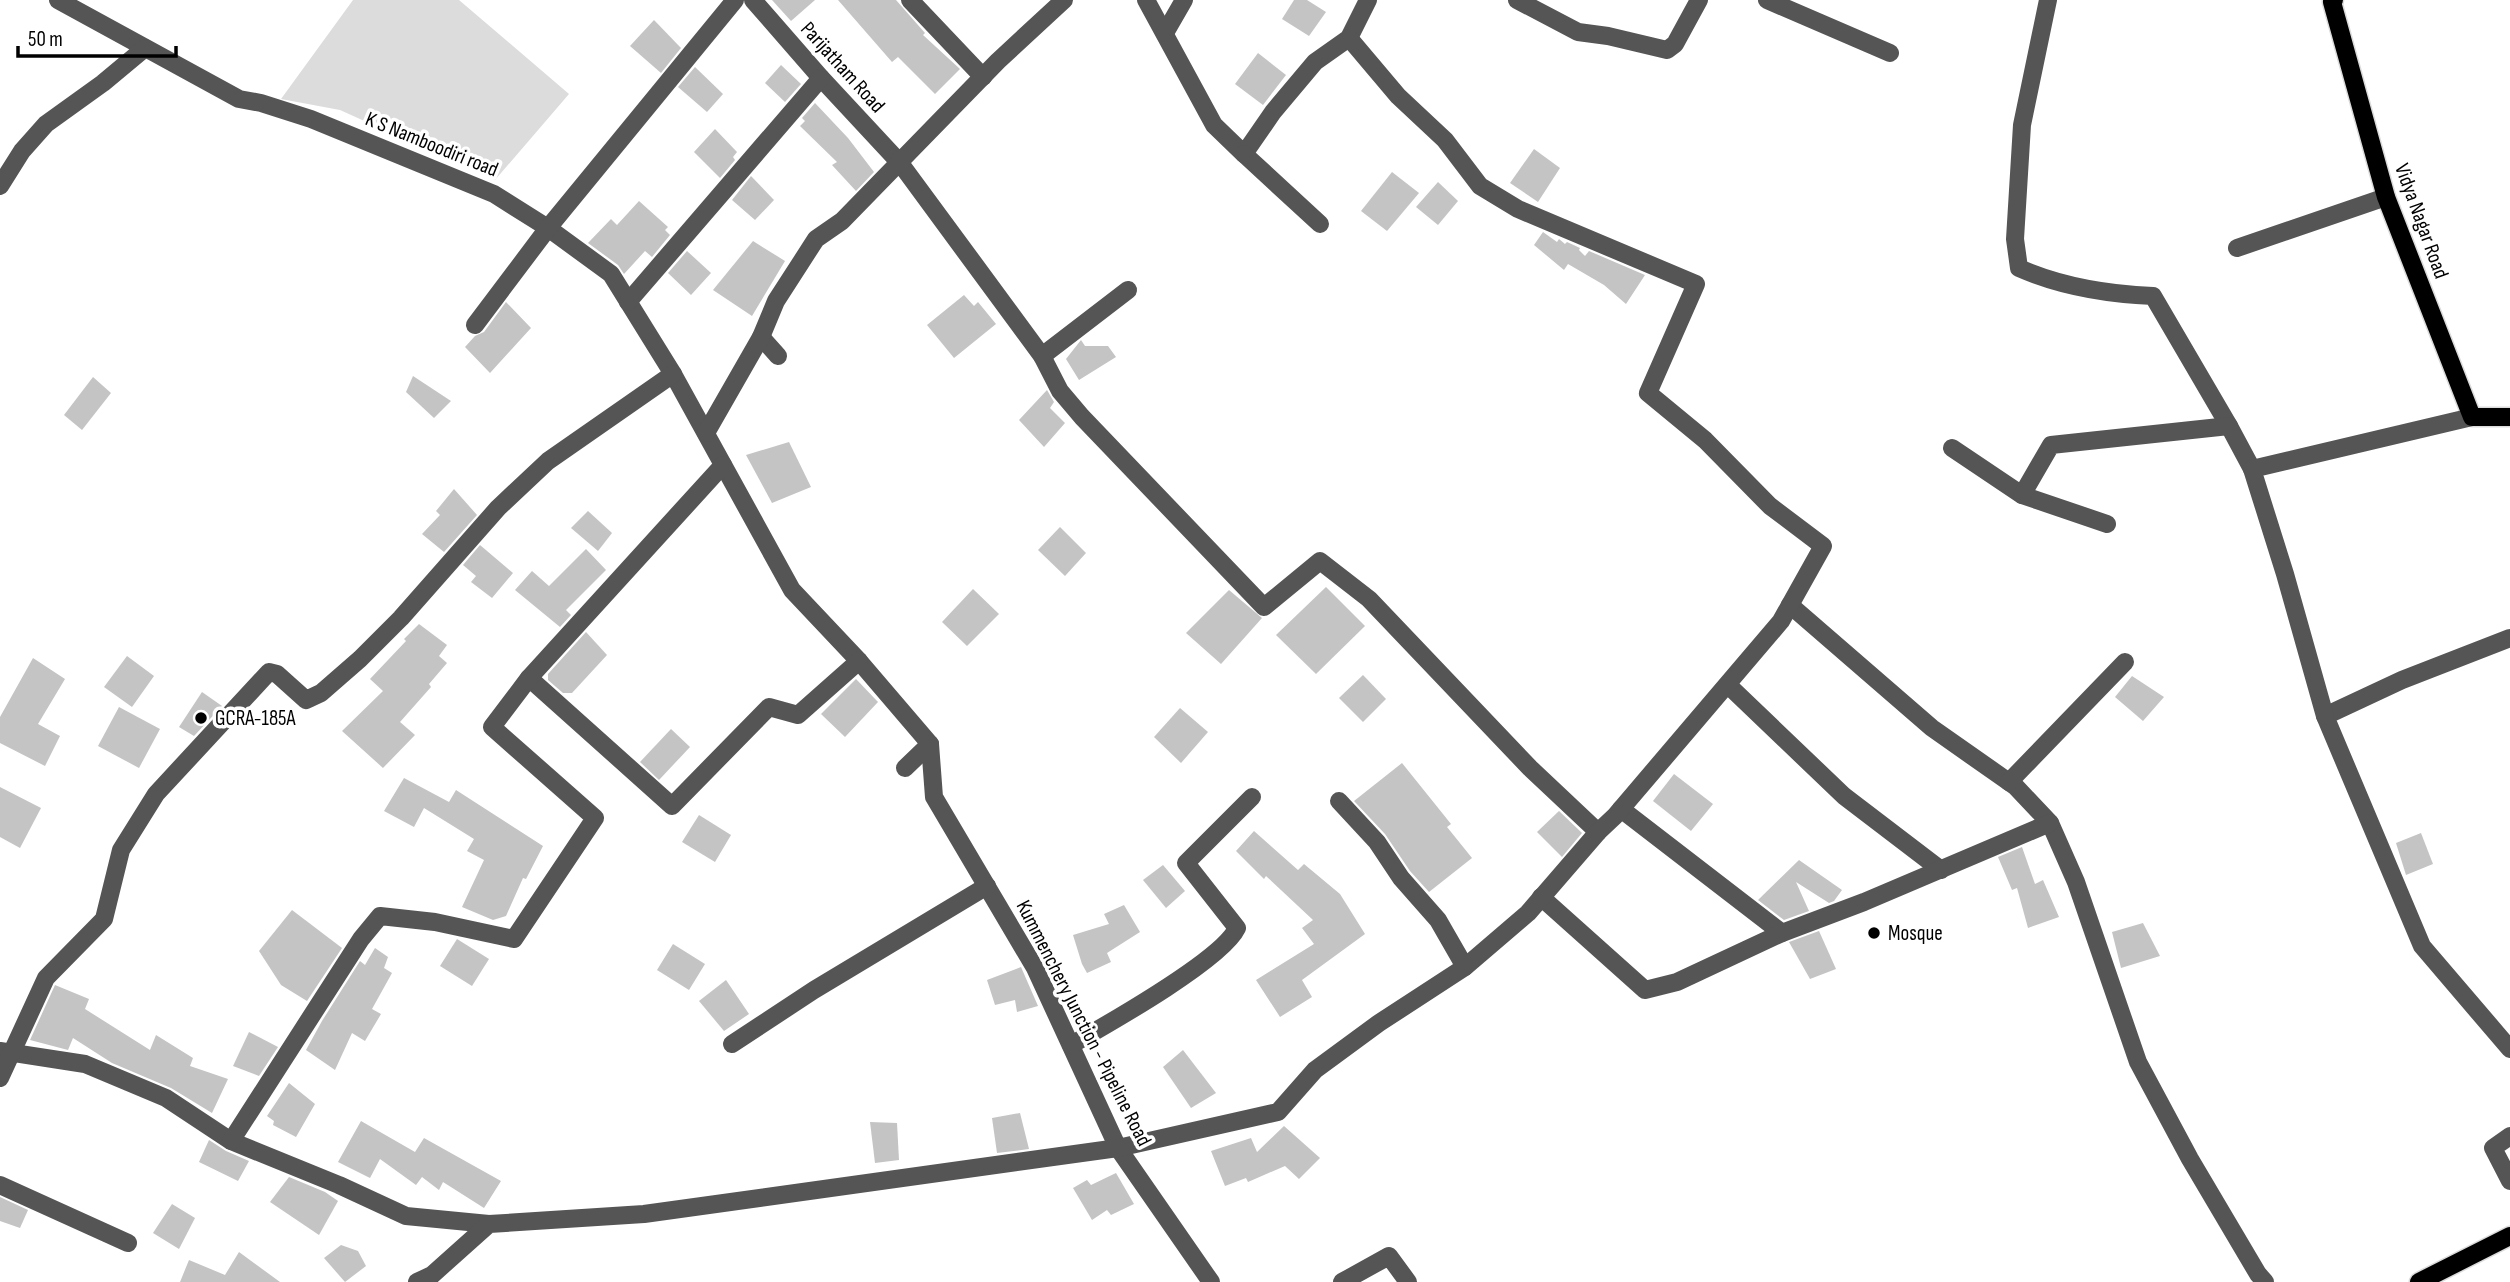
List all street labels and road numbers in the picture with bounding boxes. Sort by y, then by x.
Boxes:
street label: Parijatham Road [795,17,890,118]
street label: K S Namboodiri road [362,106,502,182]
street label: Vidya Nagar Road [2389,160,2454,282]
street label: Kummenchery Junction - Pipeline Road [1011,896,1157,1150]

